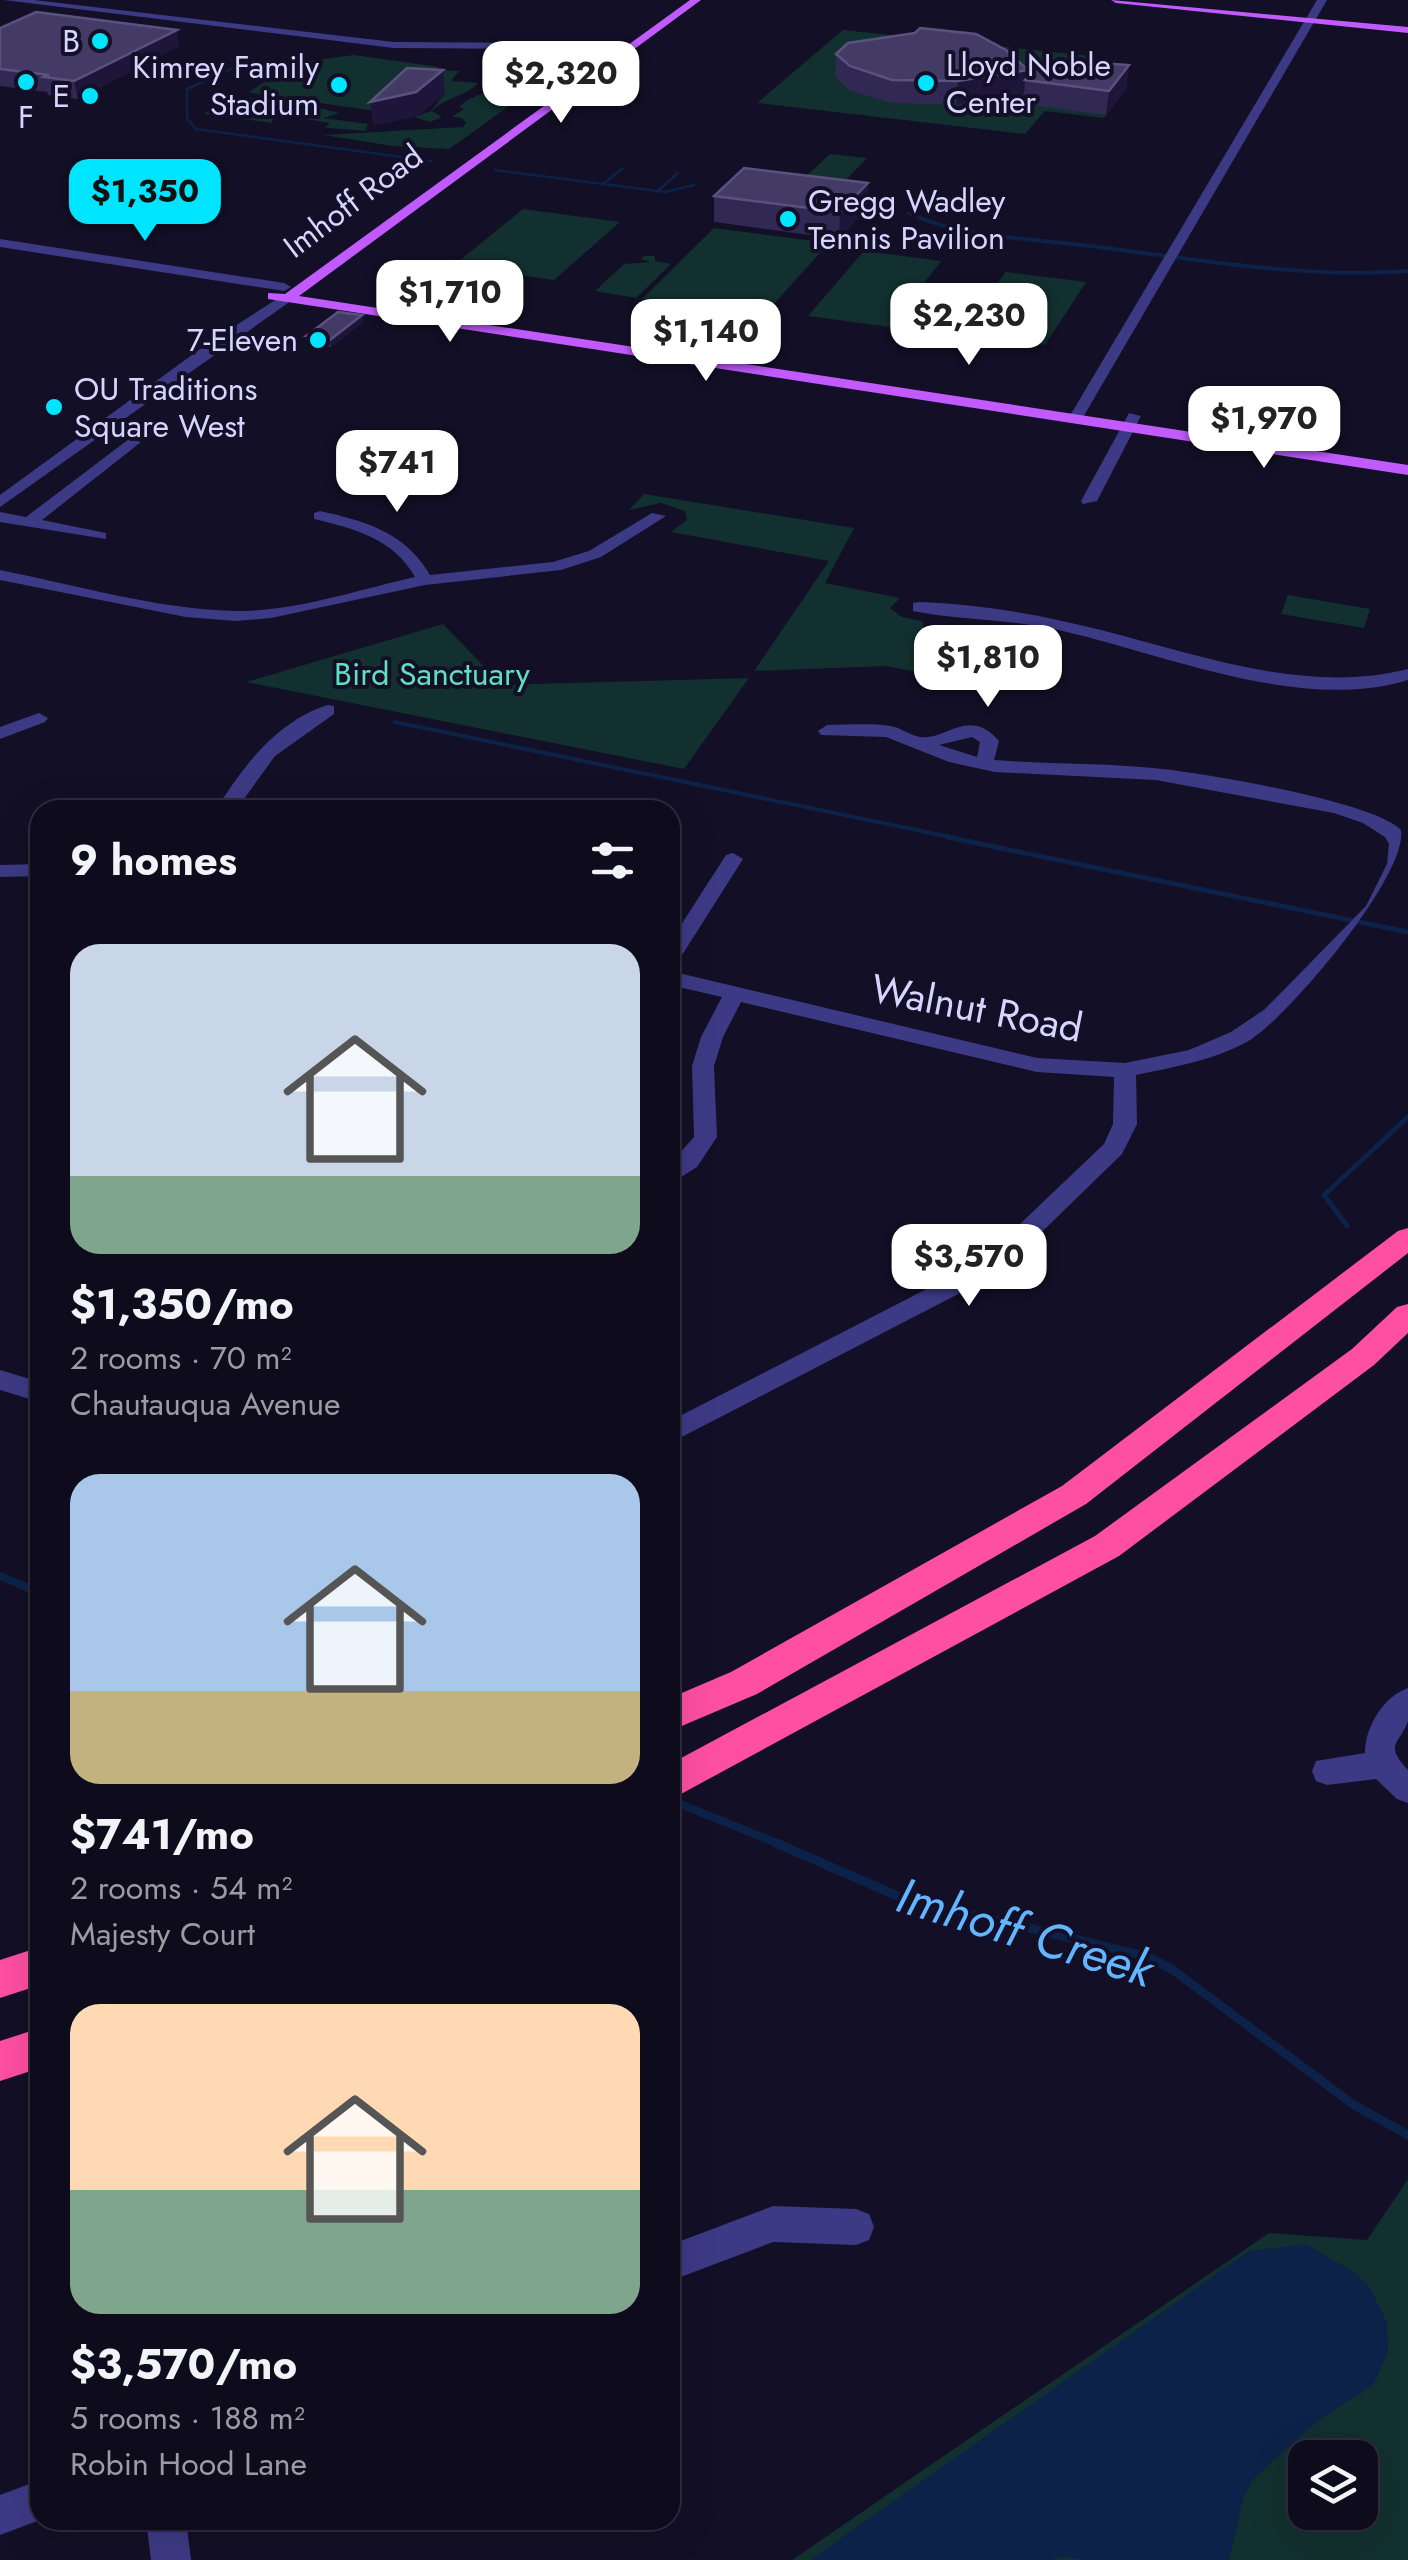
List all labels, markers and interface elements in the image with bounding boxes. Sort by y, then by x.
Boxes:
place label: B [62,18,80,64]
marker: B [89,30,111,52]
pin: $2,320 [480,41,642,126]
place label: Lloyd Noble Center [946,42,1111,125]
place label: Kimrey Family Stadium [132,44,320,127]
text: $2,320 [504,50,618,96]
marker: F [15,71,37,93]
marker: Lloyd Noble Center [915,72,937,94]
place label: E [52,73,70,119]
marker: Kimrey Family Stadium [328,74,350,96]
marker: E [79,85,101,107]
place label: F [18,94,34,140]
street label: Imhoff Road [274,133,432,269]
pin: $1,350 [64,159,226,244]
text: $1,350 [91,168,199,214]
place label: Gregg Wadley Tennis Pavilion [808,178,1006,261]
marker: Gregg Wadley Tennis Pavilion [777,208,799,230]
pin: $1,710 [369,260,531,345]
text: $1,710 [398,269,502,315]
pin: $2,230 [888,283,1050,368]
text: $2,230 [912,292,1026,338]
pin: $1,140 [625,299,787,384]
text: $1,140 [653,308,759,354]
place label: 7-Eleven [187,317,298,363]
marker: 7-Eleven [307,329,329,351]
place label: OU Traditions Square West [74,366,257,449]
pin: $1,970 [1183,386,1345,471]
text: $1,970 [1210,395,1318,441]
marker: OU Traditions Square West [43,396,65,418]
pin: $741 [338,430,456,515]
text: $741 [358,439,436,485]
pin: $1,810 [907,625,1069,710]
text: $1,810 [936,634,1040,680]
park label: Bird Sanctuary [334,651,531,697]
text: 9 homes [70,830,237,891]
icon: filters [585,833,640,888]
street label: Walnut Road [866,959,1088,1057]
icon: home [265,1009,445,1189]
pin: $3,570 [888,1224,1050,1309]
text: $3,570 [914,1233,1024,1279]
text: $1,350/mo [70,1274,294,1335]
text: 2 rooms · 70 m² [70,1335,292,1381]
text: Chautauqua Avenue [70,1381,341,1427]
icon: home [265,1539,445,1719]
text: $741/mo [70,1804,254,1865]
water label: Imhoff Creek [888,1858,1165,2006]
text: 2 rooms · 54 m² [70,1865,292,1911]
text: Majesty Court [70,1911,255,1957]
icon: home [265,2069,445,2249]
text: $3,570/mo [70,2334,297,2395]
text: 5 rooms · 188 m² [70,2395,305,2441]
map controls [1288,2440,1378,2530]
button: layers [1288,2440,1378,2530]
text: Robin Hood Lane [70,2441,307,2487]

